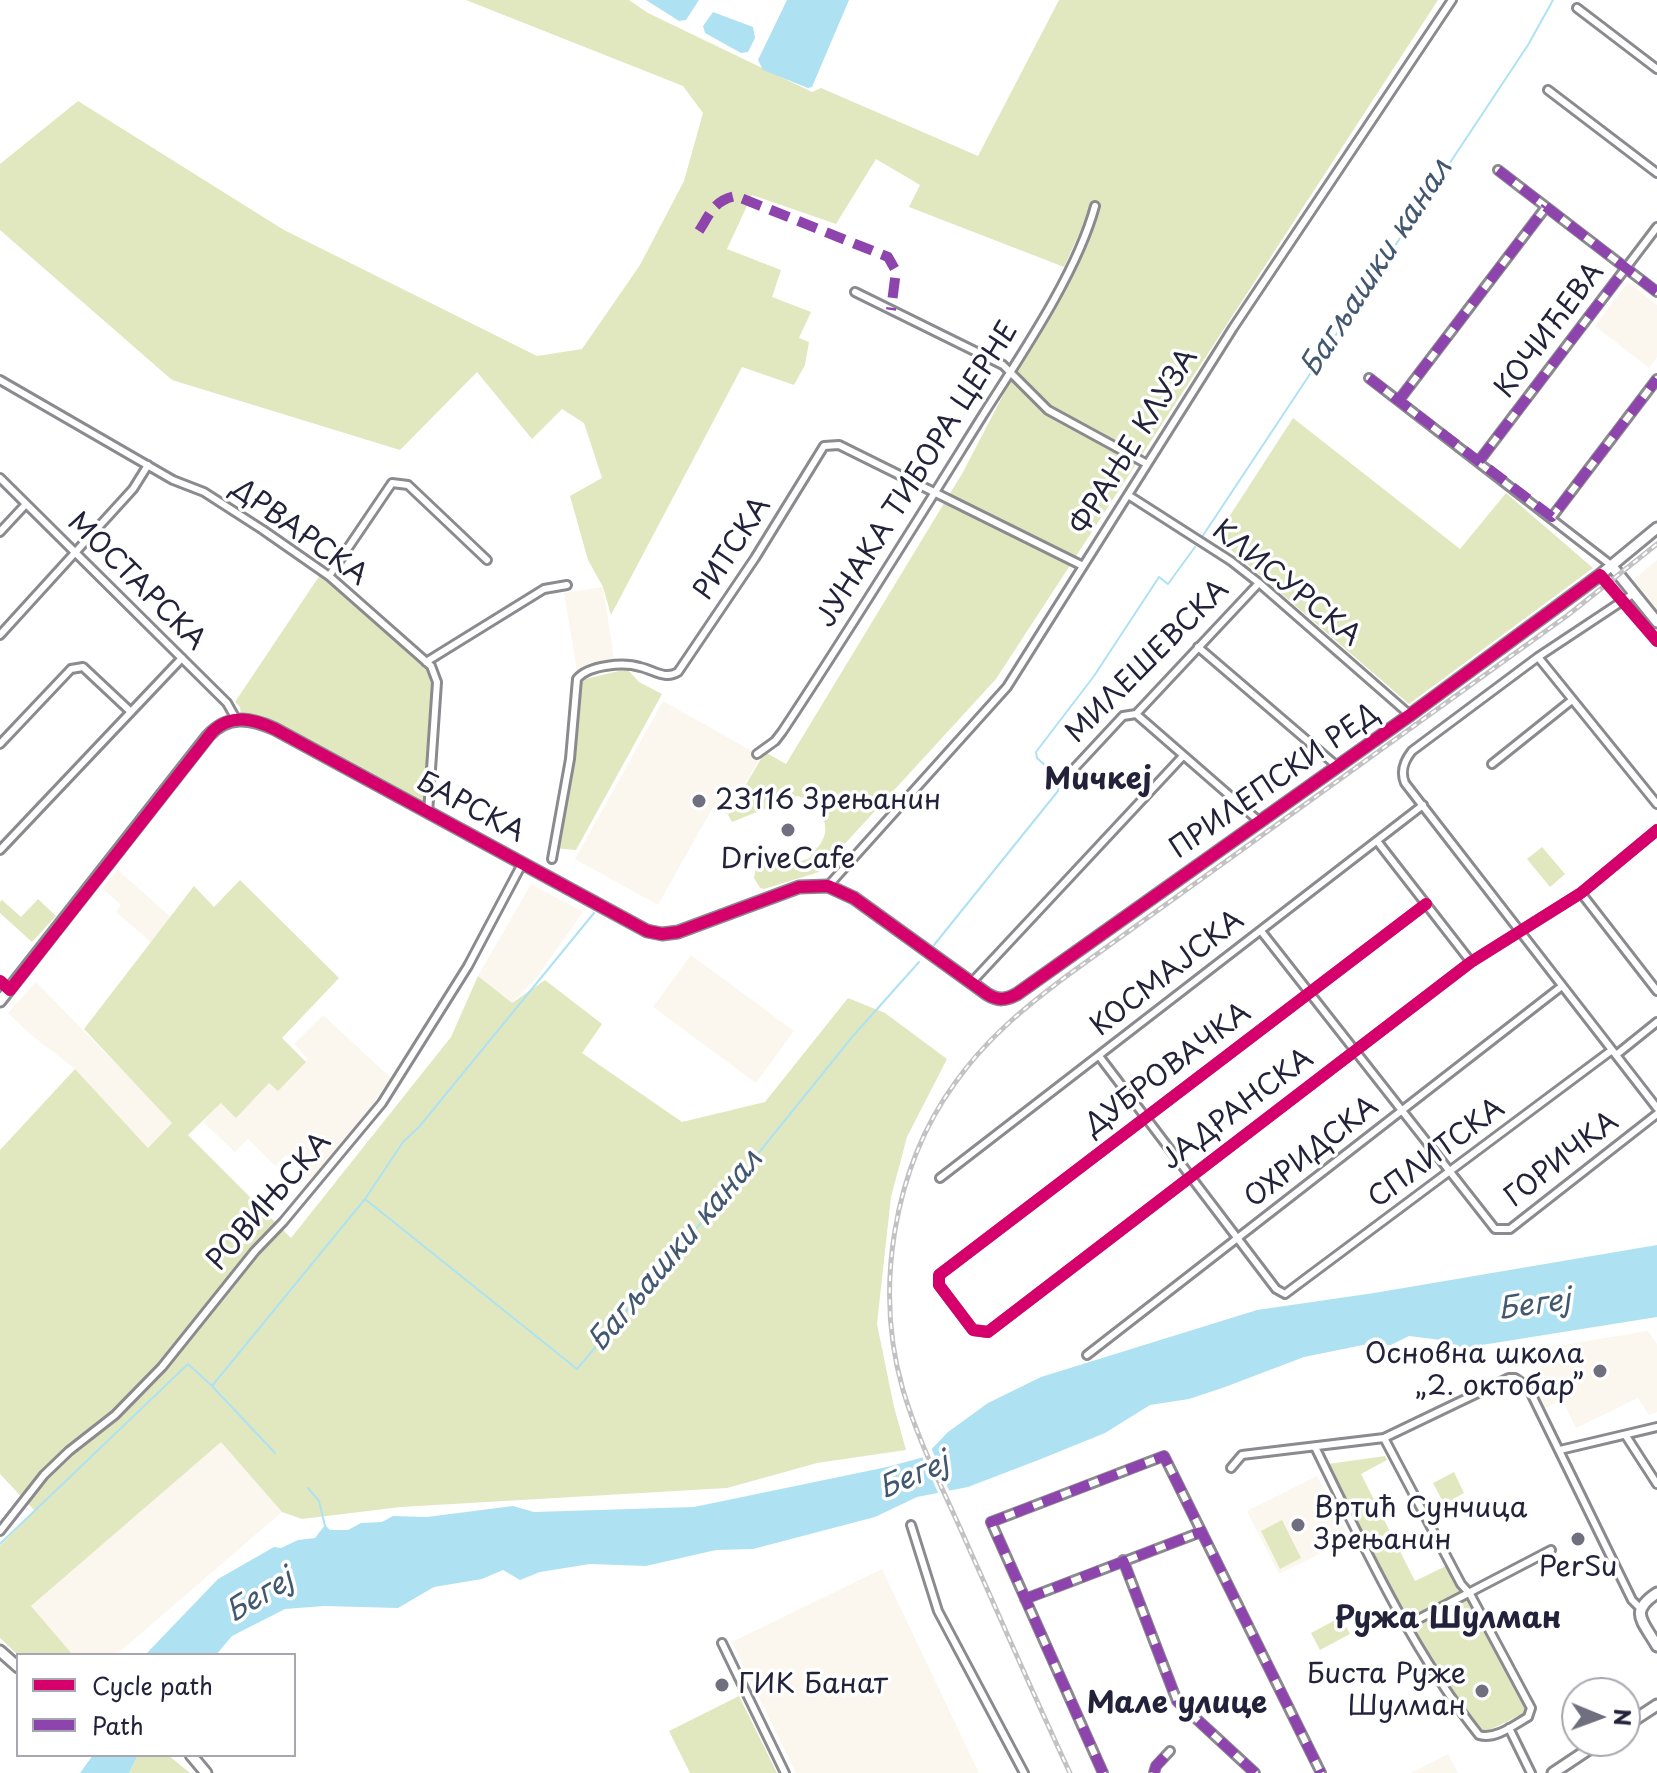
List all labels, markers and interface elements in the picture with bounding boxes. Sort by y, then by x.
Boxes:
water label: Багљашки канал [1293,152,1461,384]
street label: КОЧИЋЕВА [1488,257,1612,405]
street label: ЈУНАКА ТИБОРА ЦЕРНЕ [810,316,1026,634]
street label: ФРАЊЕ КЛУЗА [1064,343,1206,541]
street label: ДРВАРСКА [225,473,373,593]
street label: РИТСКА [687,491,779,607]
street label: МОСТАРСКА [60,506,212,658]
street label: КЛИСУРСКА [1205,514,1367,654]
street label: МИЛЕШЕВСКА [1060,574,1236,750]
street label: ПРИЛЕПСКИ РЕД [1164,697,1386,867]
district label: Мичкеј [1044,763,1152,799]
street label: БАРСКА [410,766,530,850]
place label: 23116 Зрењанин [715,784,941,818]
marker: 23116 Зрењанин [690,792,708,810]
marker: DriveCafe [779,821,797,839]
place label: DriveCafe [721,843,855,877]
street label: КОСМАЈСКА [1085,904,1251,1044]
street label: ДУБРОВАЧКА [1078,996,1258,1144]
street label: ЈАДРАНСКА [1156,1042,1320,1178]
street label: ОХРИДСКА [1238,1090,1386,1216]
street label: СПЛИТСКА [1362,1092,1512,1216]
street label: ГОРИЧКА [1499,1105,1625,1215]
street label: РОВИЊСКА [201,1126,339,1278]
water label: Багљашки канал [581,1143,771,1359]
water label: Бегеј [1495,1283,1573,1329]
place label: Основна школа „2. октобар” [1365,1338,1584,1404]
marker: Основна школа „2. октобар” [1591,1362,1609,1380]
water label: Бегеј [873,1446,955,1508]
place label: Вртић Сунчица Зрењанин [1314,1492,1527,1558]
marker: Вртић Сунчица Зрењанин [1289,1516,1307,1534]
marker: PerSu [1569,1530,1587,1548]
place label: PerSu [1539,1551,1617,1585]
water label: Бегеј [219,1563,301,1631]
district label: Ружа Шулман [1335,1602,1561,1638]
legend [16,1653,296,1757]
place label: Биста Руже Шулман [1307,1658,1466,1724]
text: Cycle path [92,1667,213,1703]
place label: ГИК Банат [738,1668,887,1702]
marker: ГИК Банат [713,1676,731,1694]
north arrow [1561,1677,1641,1757]
marker: Биста Руже Шулман [1473,1682,1491,1700]
district label: Мале улице [1087,1687,1267,1723]
text: Path [92,1707,144,1743]
text: N [1607,1708,1640,1726]

